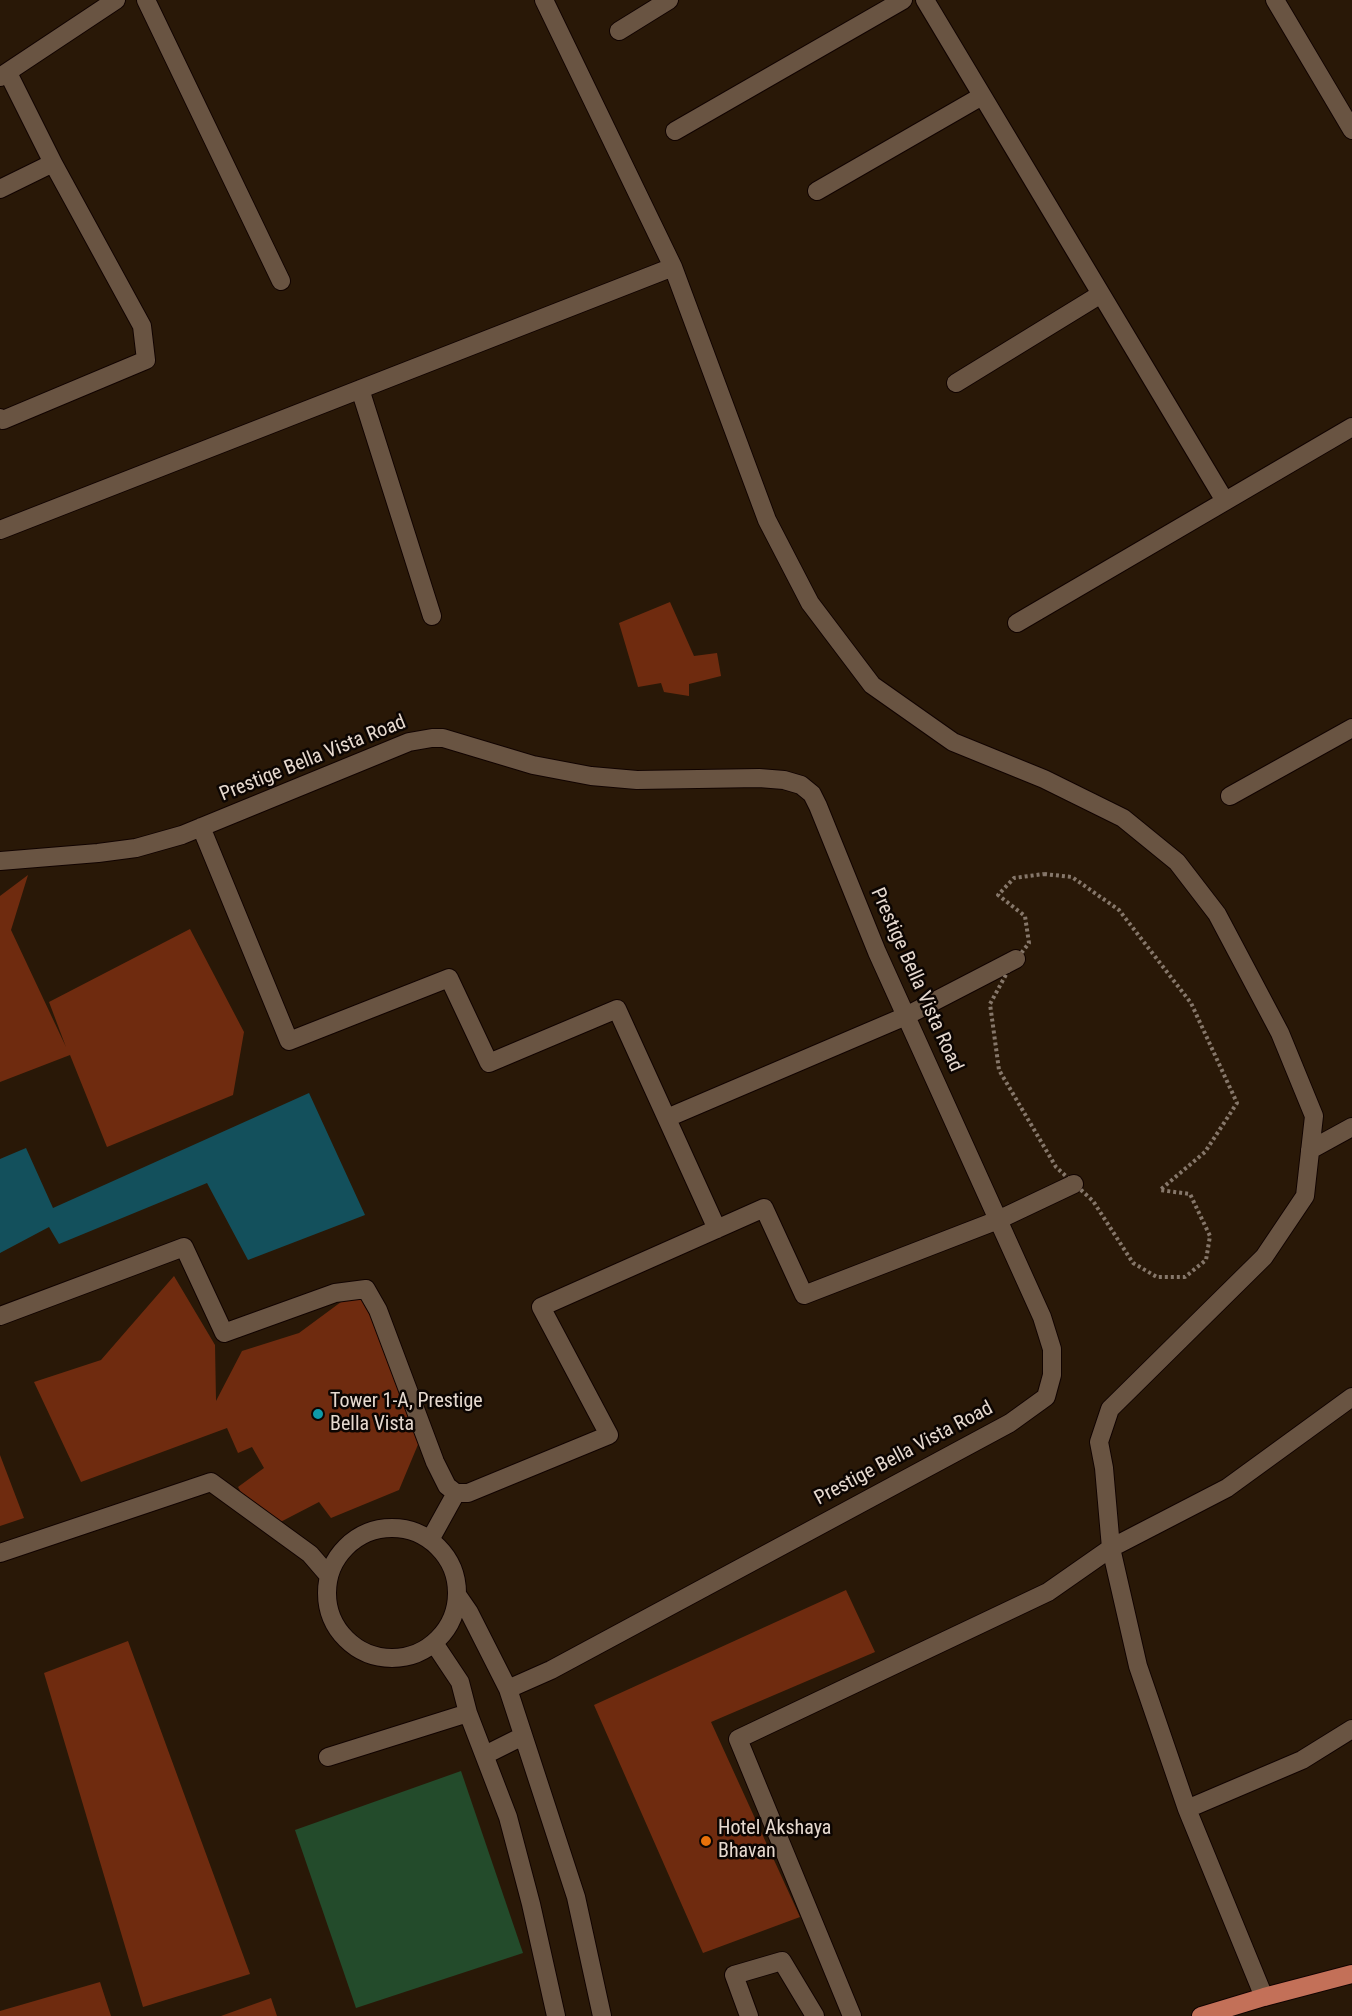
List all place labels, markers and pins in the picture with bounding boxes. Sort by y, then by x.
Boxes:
place label: Tower 1-A, Prestige Bella Vista [330,1390,483,1437]
marker: Tower 1-A, Prestige Bella Vista [311,1407,325,1421]
place label: Hotel Akshaya Bhavan [718,1817,831,1864]
marker: Hotel Akshaya Bhavan [699,1834,713,1848]

